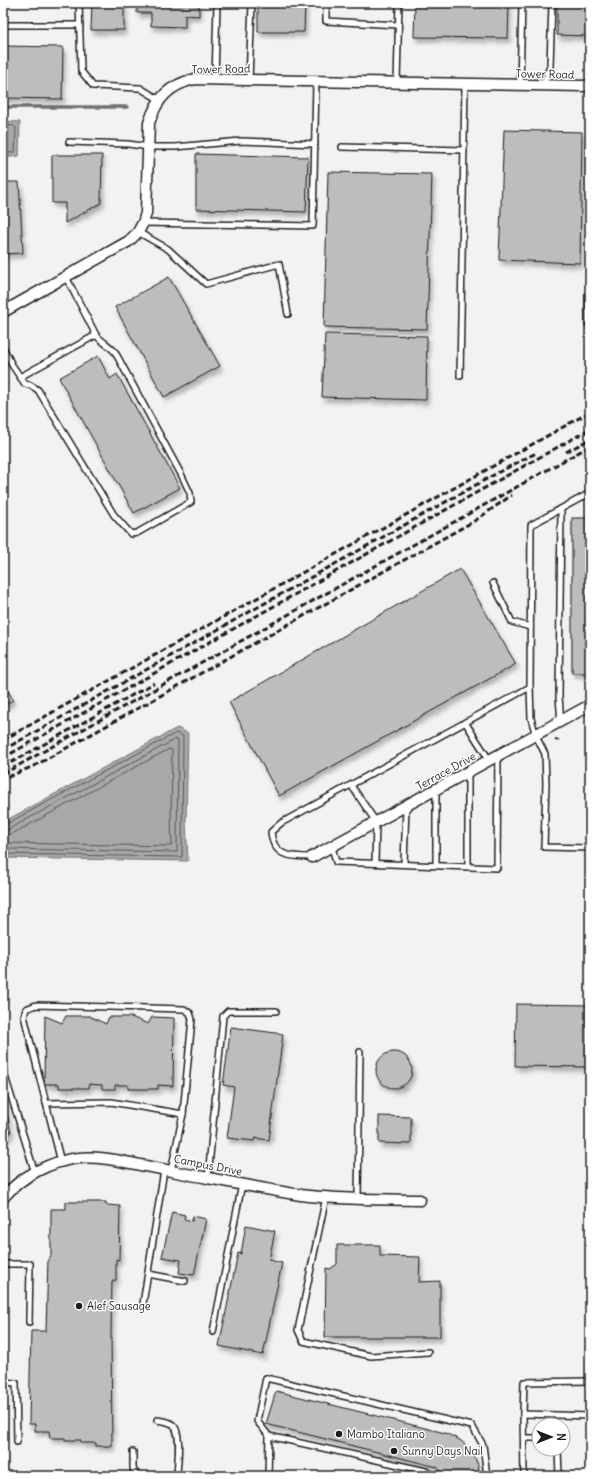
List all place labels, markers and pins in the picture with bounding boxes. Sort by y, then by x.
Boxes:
place label: Alef Sausage [87,1299,151,1313]
marker: Alef Sausage [74,1301,84,1311]
place label: Mambo Italiano [347,1427,425,1441]
marker: Mambo Italiano [334,1429,344,1439]
place label: Sunny Days Nail [402,1444,483,1458]
marker: Sunny Days Nail [389,1446,399,1456]

